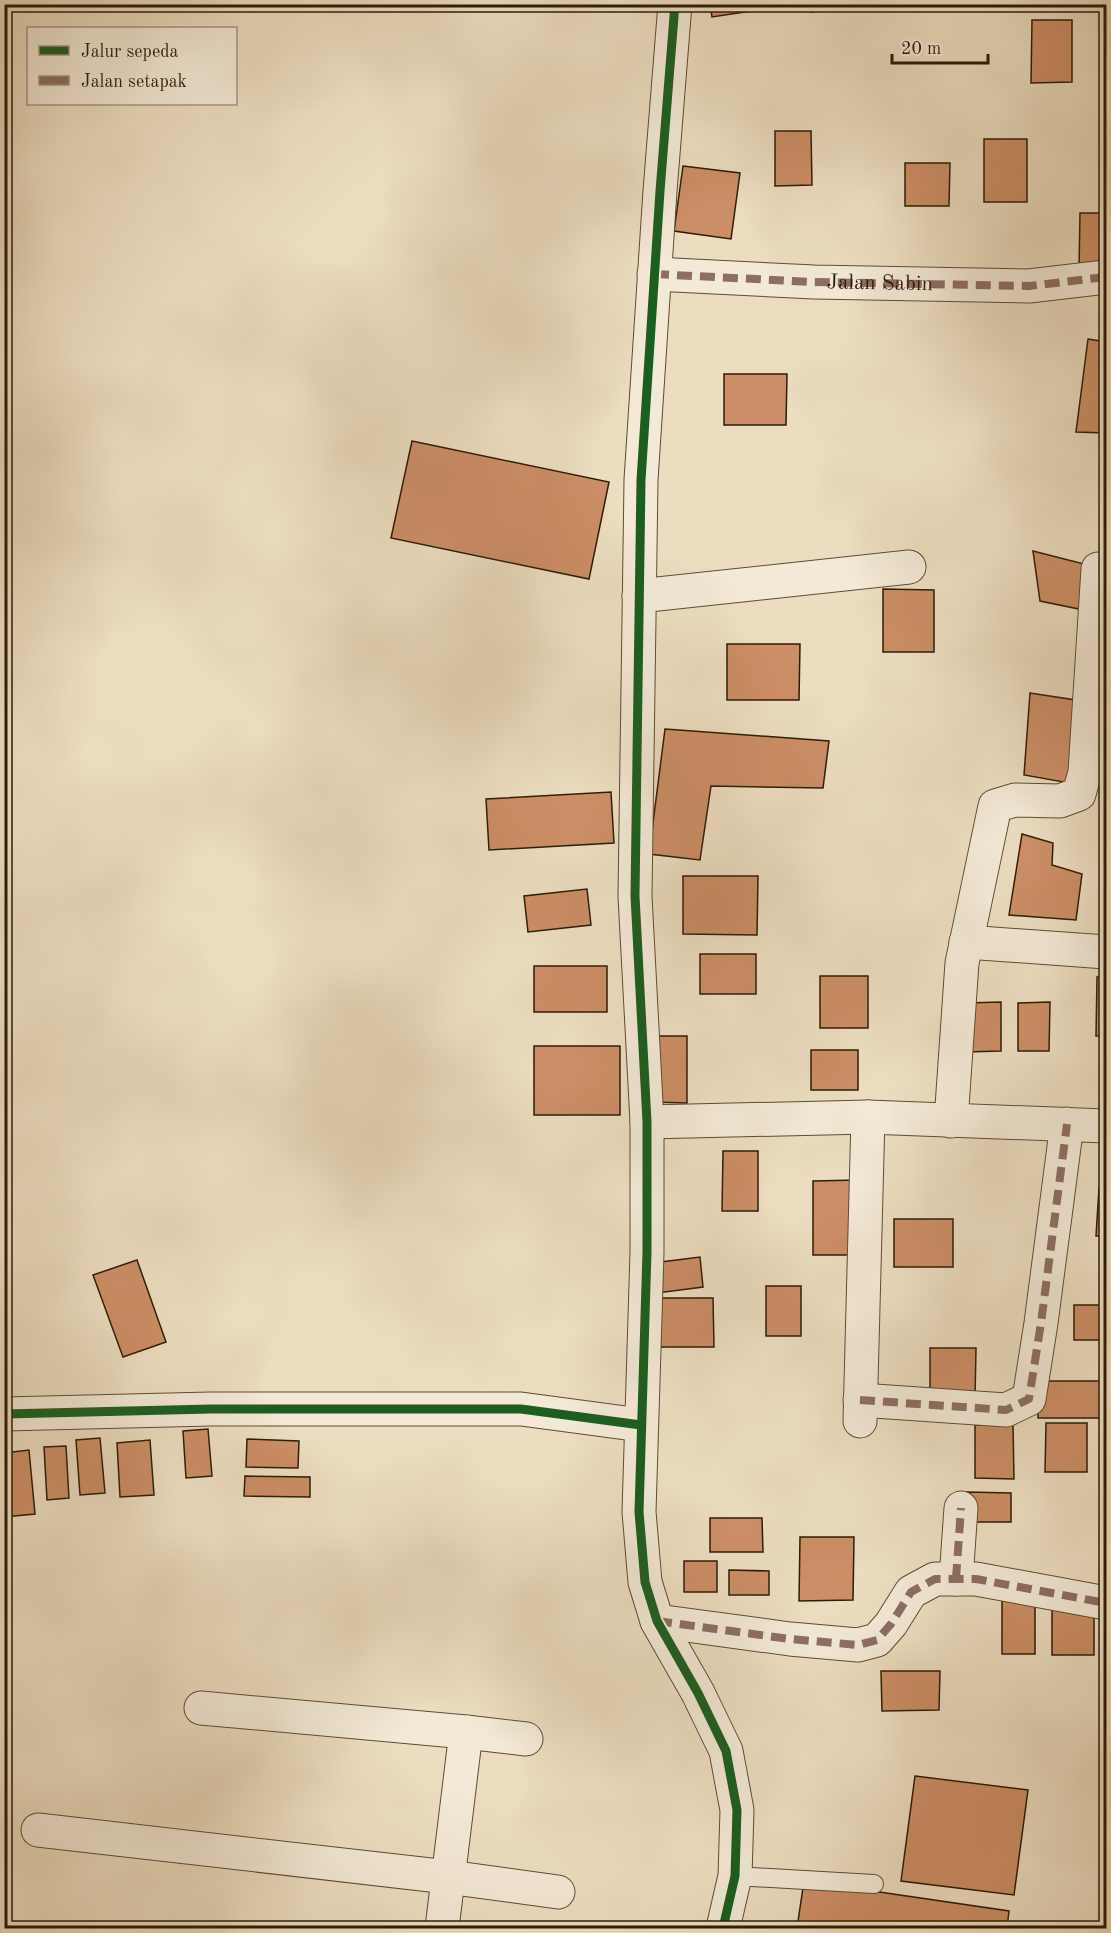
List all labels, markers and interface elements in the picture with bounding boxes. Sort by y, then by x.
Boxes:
legend [27,27,237,105]
scale bar [892,27,988,65]
text: 20 m [901,40,941,58]
text: Jalur sepeda [81,43,179,61]
text: Jalan setapak [81,73,187,91]
street label: Jalan Sabin [827,272,933,295]

